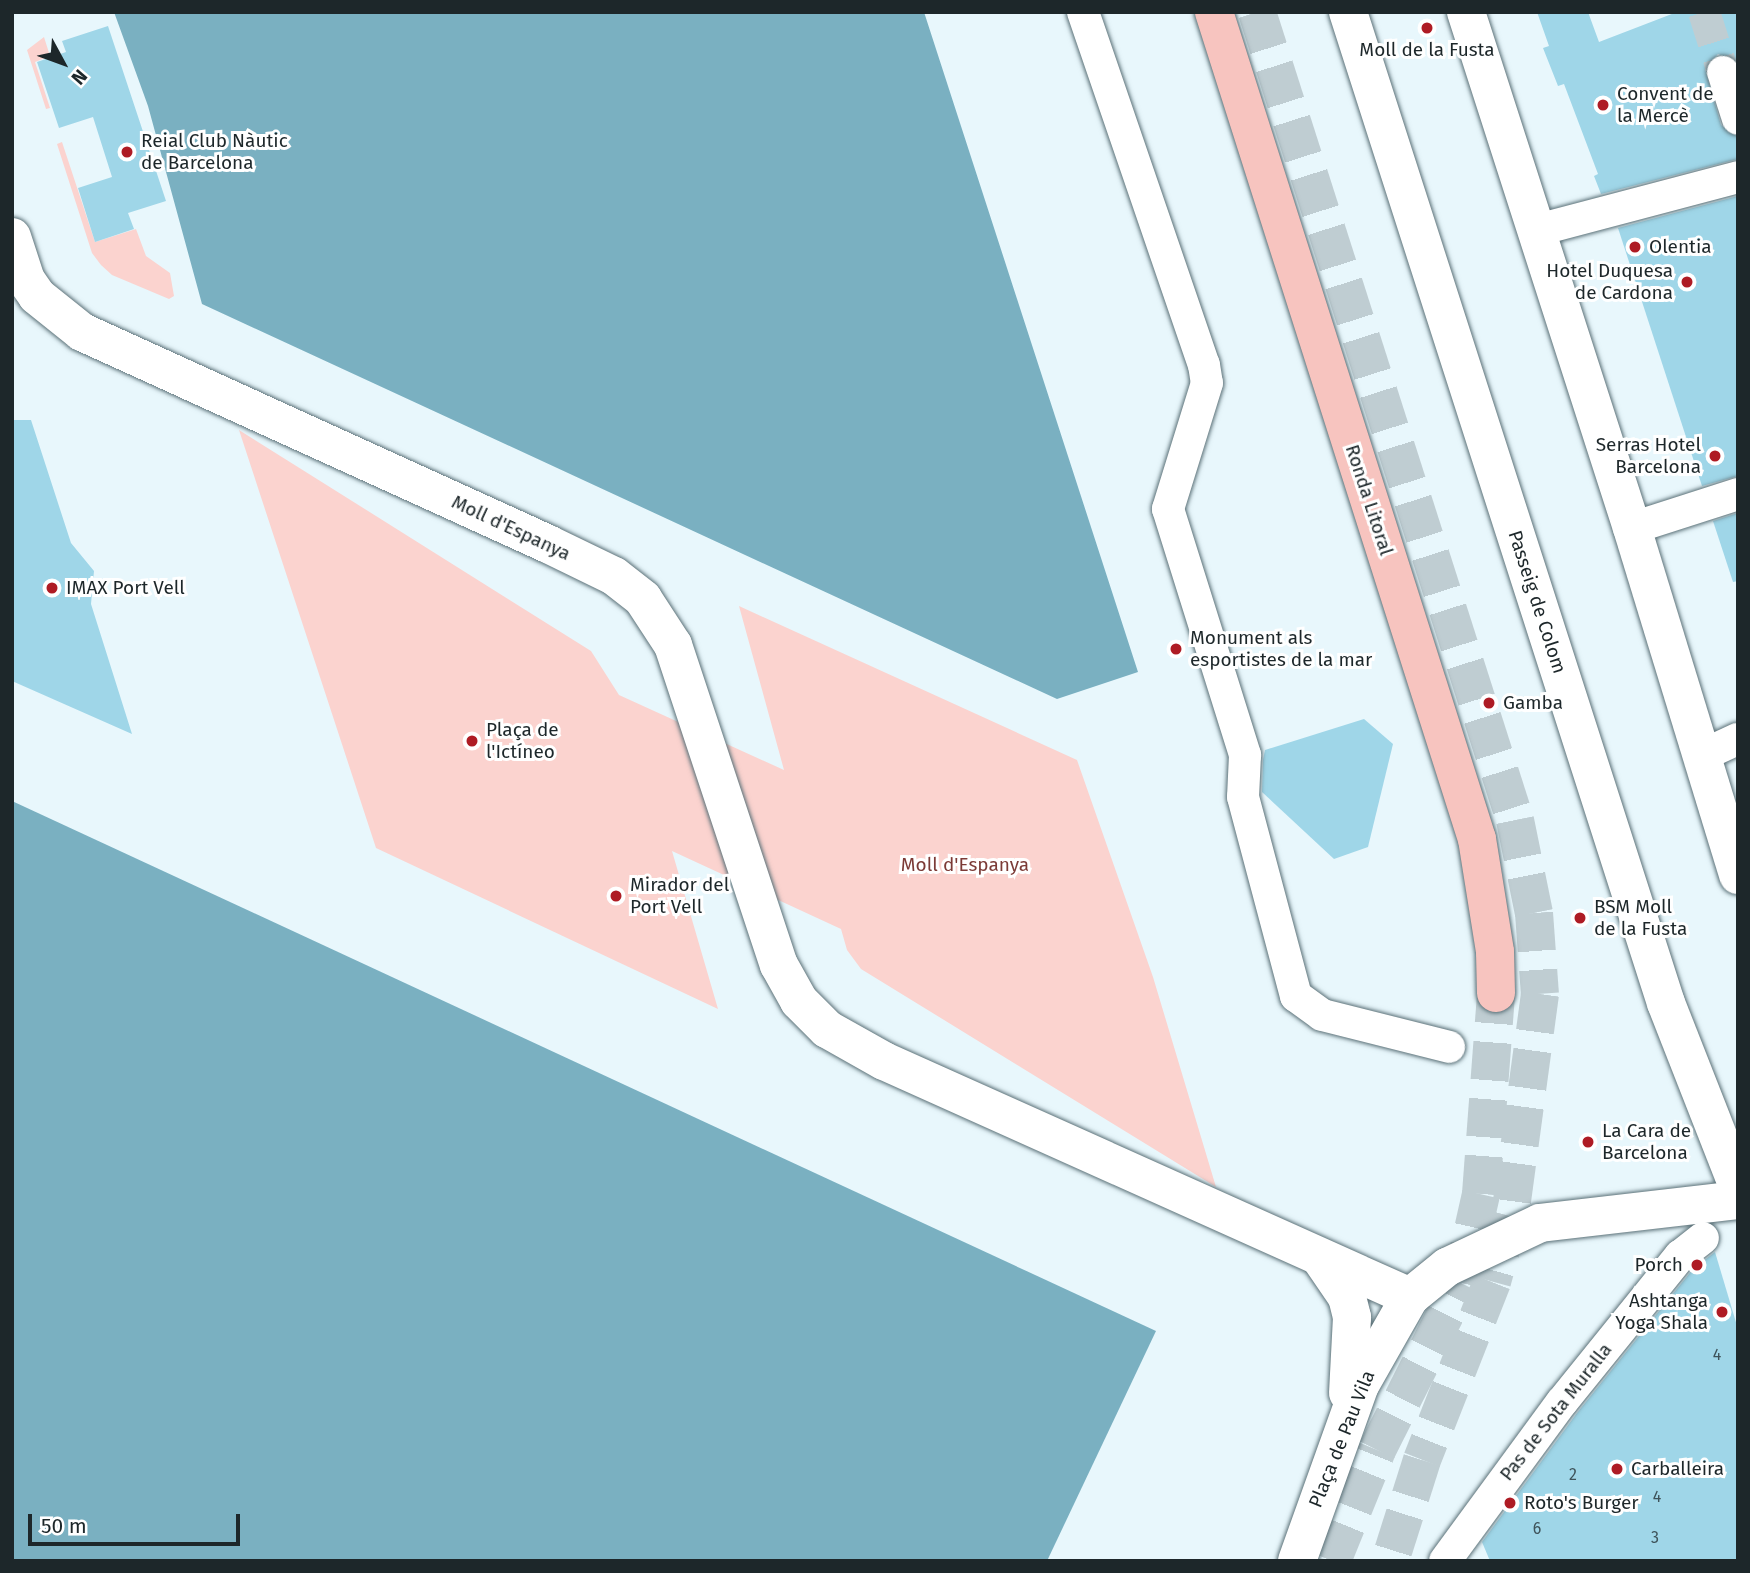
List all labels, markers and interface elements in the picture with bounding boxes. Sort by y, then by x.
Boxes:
marker: Moll de la Fusta [1419,20,1435,36]
north arrow [28,28,98,98]
place label: Moll de la Fusta [1359,39,1495,61]
text: N [66,65,92,89]
place label: Convent de la Mercè [1617,83,1714,127]
marker: Convent de la Mercè [1595,97,1611,113]
place label: Reial Club Nàutic de Barcelona [141,130,288,174]
marker: Reial Club Nàutic de Barcelona [119,144,135,160]
place label: Olentia [1649,236,1712,258]
marker: Olentia [1627,239,1643,255]
place label: Hotel Duquesa de Cardona [1546,260,1673,304]
marker: Hotel Duquesa de Cardona [1679,274,1695,290]
place label: Serras Hotel Barcelona [1596,434,1701,478]
street label: Ronda Litoral [1340,442,1398,558]
marker: Serras Hotel Barcelona [1707,448,1723,464]
street label: Moll d'Espanya [448,491,574,565]
street label: Passeig de Colom [1503,527,1571,677]
place label: IMAX Port Vell [66,577,185,599]
marker: IMAX Port Vell [44,580,60,596]
place label: Monument als esportistes de la mar [1190,627,1372,671]
marker: Monument als esportistes de la mar [1168,641,1184,657]
place label: Gamba [1503,692,1563,714]
marker: Gamba [1481,695,1497,711]
place label: Plaça de l'Ictíneo [486,719,559,763]
marker: Plaça de l'Ictíneo [464,733,480,749]
park label: Moll d'Espanya [901,854,1029,876]
place label: Mirador del Port Vell [630,874,729,918]
marker: Mirador del Port Vell [608,888,624,904]
place label: BSM Moll de la Fusta [1594,896,1687,940]
marker: BSM Moll de la Fusta [1572,910,1588,926]
place label: La Cara de Barcelona [1602,1120,1691,1164]
marker: La Cara de Barcelona [1580,1134,1596,1150]
place label: Porch [1634,1254,1683,1276]
marker: Porch [1689,1257,1705,1273]
place label: Ashtanga Yoga Shala [1615,1290,1708,1334]
marker: Ashtanga Yoga Shala [1714,1304,1730,1320]
street label: Pas de Sota Muralla [1495,1339,1617,1485]
house number: 4 [1713,1345,1721,1365]
street label: Plaça de Pau Vila [1304,1367,1380,1511]
place label: Carballeira [1631,1458,1724,1480]
marker: Carballeira [1609,1461,1625,1477]
house number: 2 [1569,1465,1577,1485]
house number: 4 [1653,1487,1661,1507]
place label: Roto's Burger [1524,1492,1639,1514]
marker: Roto's Burger [1502,1495,1518,1511]
scale bar [32,1500,243,1544]
text: 50 m [41,1513,87,1539]
house number: 6 [1533,1519,1541,1539]
house number: 3 [1651,1528,1659,1548]

